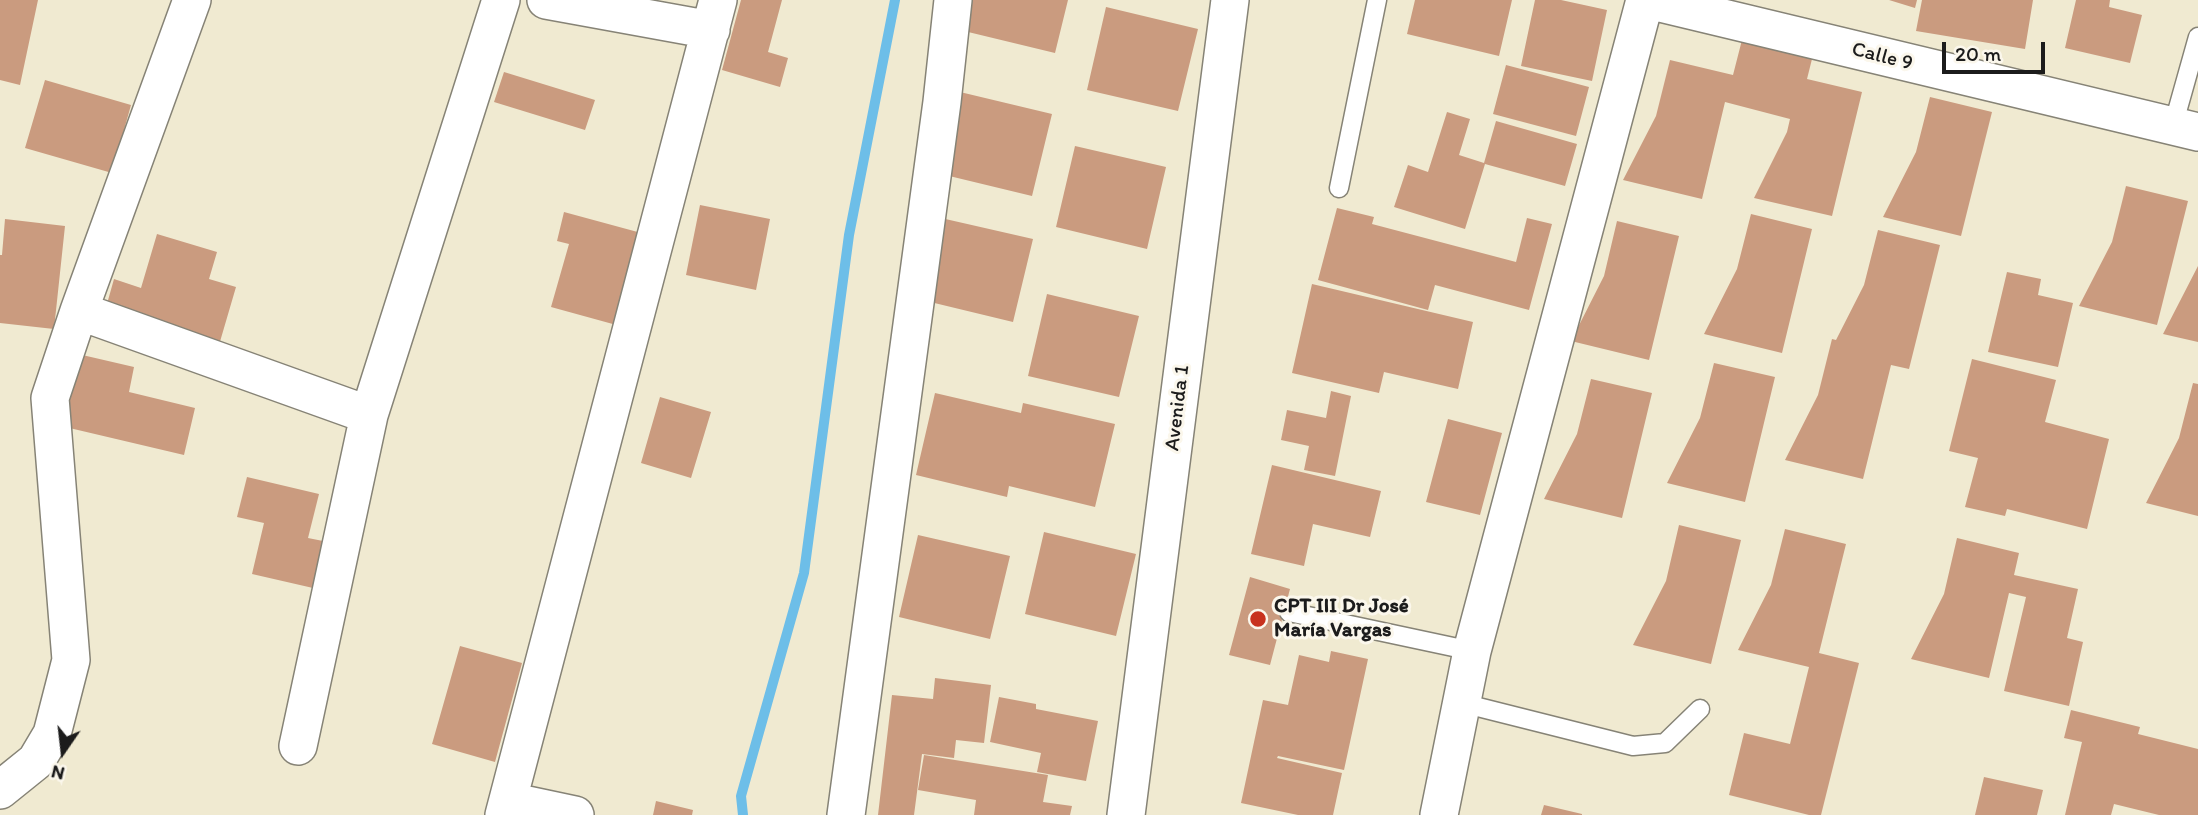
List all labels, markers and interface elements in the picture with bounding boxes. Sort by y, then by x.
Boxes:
scale bar [1946,28,2049,72]
street label: Calle 9 [1849,37,1915,77]
text: 20 m [1955,41,2001,66]
street label: Avenida 1 [1160,364,1196,452]
place label: CPT III Dr José María Vargas [1274,594,1409,644]
marker: CPT III Dr José María Vargas [1248,609,1268,629]
north arrow [28,717,98,787]
text: N [49,760,67,786]

